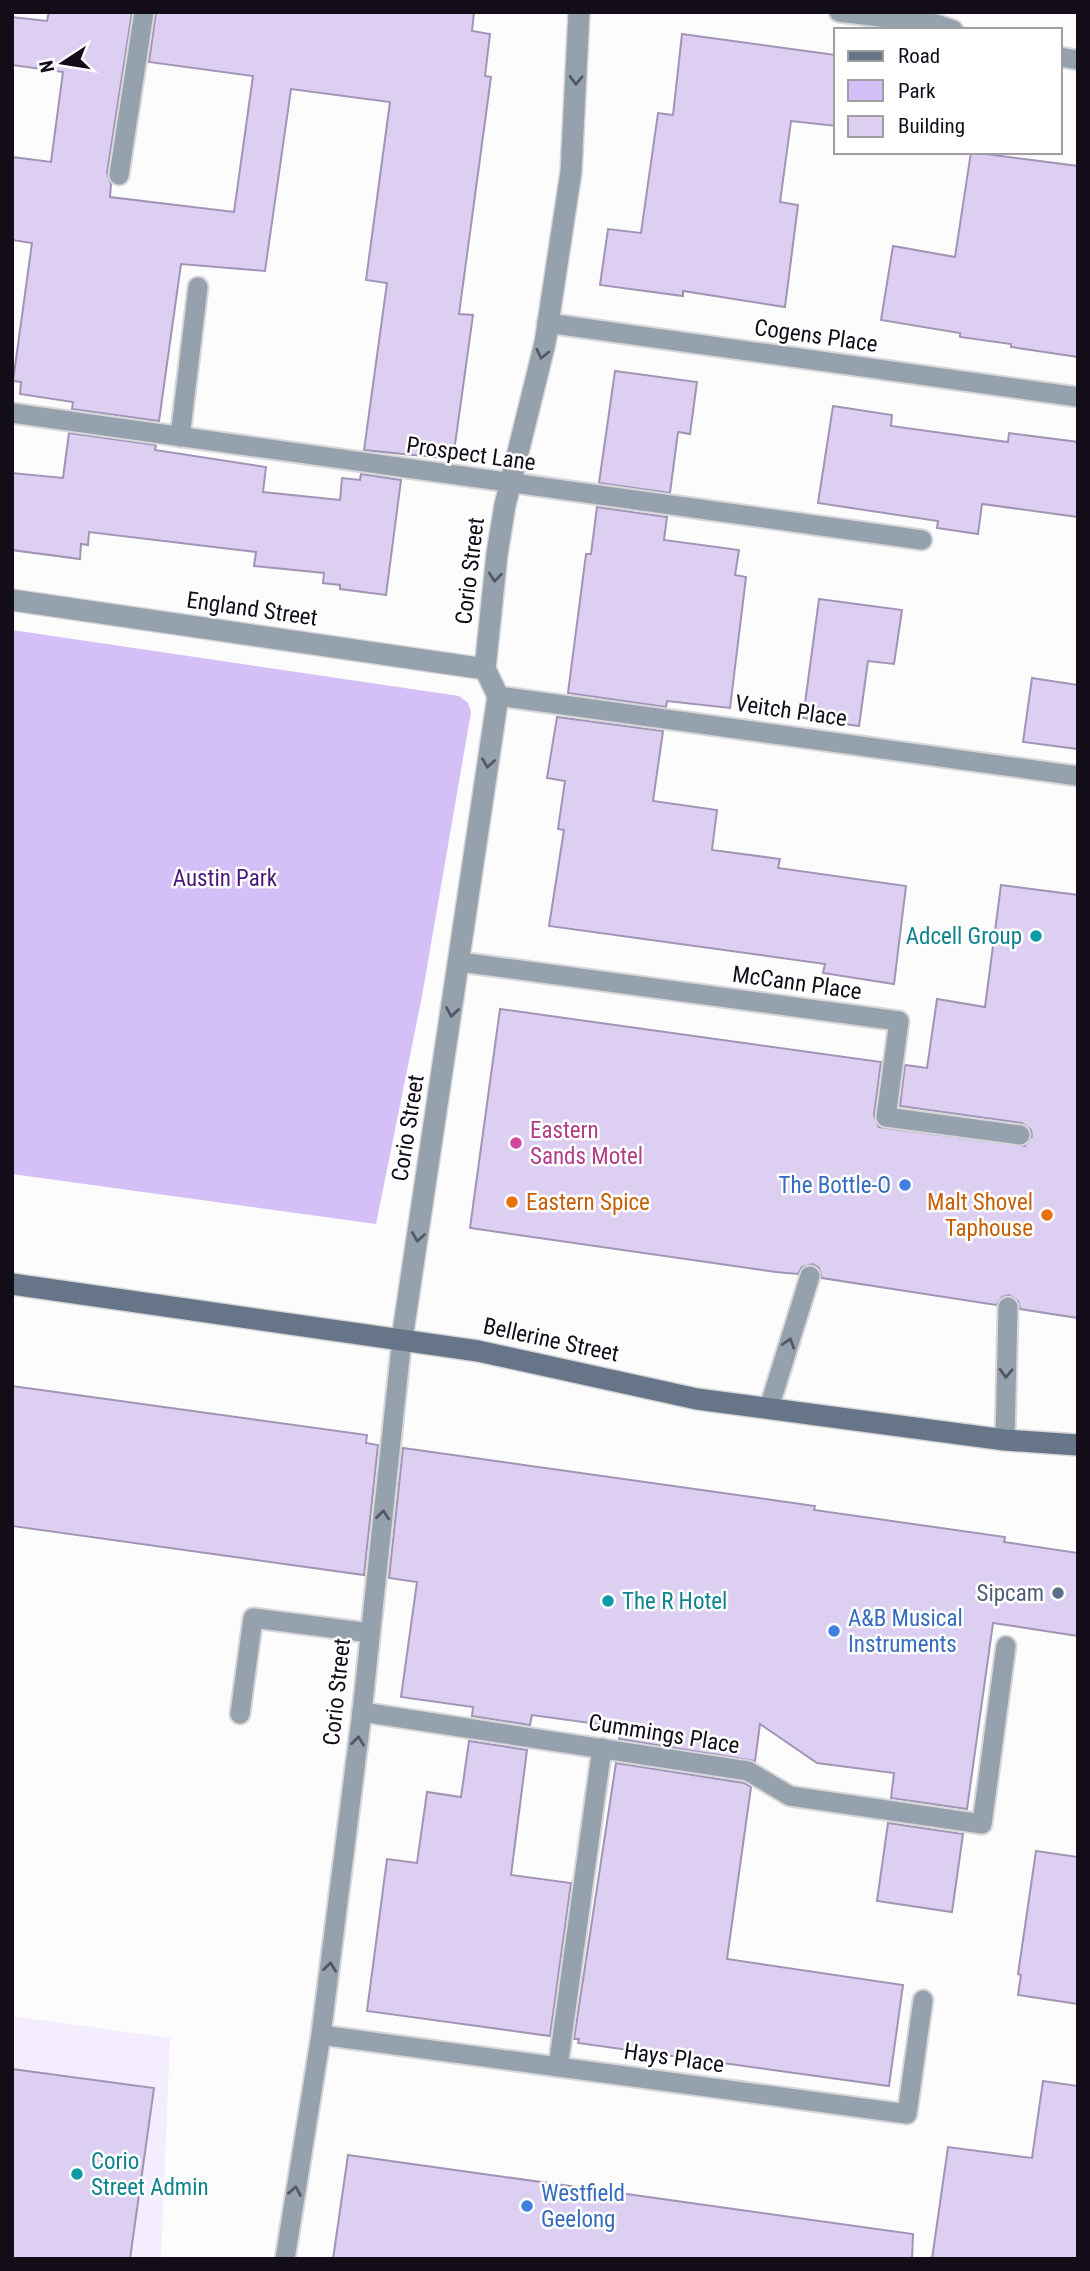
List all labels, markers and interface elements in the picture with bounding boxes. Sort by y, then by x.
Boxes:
north arrow [28,28,98,98]
legend [834,28,1062,154]
text: Road [898,44,940,68]
text: N [34,58,59,75]
one-way arrow [569,75,584,86]
text: Park [898,79,936,103]
text: Building [898,114,965,138]
street label: Cogens Place [753,314,879,358]
one-way arrow [536,348,550,360]
street label: Prospect Lane [405,432,537,476]
street label: Corio Street [450,516,490,626]
one-way arrow [488,571,503,582]
street label: England Street [185,586,319,632]
street label: Veitch Place [733,690,849,732]
one-way arrow [481,757,496,769]
park label: Austin Park [173,865,278,892]
place label: Adcell Group [906,923,1022,950]
marker: Adcell Group [1028,928,1044,944]
street label: McCann Place [731,961,863,1005]
one-way arrow [445,1007,460,1018]
street label: Corio Street [386,1073,430,1183]
place label: Eastern Sands Motel [530,1117,643,1170]
marker: Eastern Sands Motel [508,1135,524,1151]
place label: The Bottle-O [779,1172,891,1199]
marker: The Bottle-O [897,1177,913,1193]
place label: Eastern Spice [526,1189,650,1216]
place label: Malt Shovel Taphouse [927,1189,1033,1242]
marker: Eastern Spice [504,1194,520,1210]
marker: Malt Shovel Taphouse [1039,1207,1055,1223]
one-way arrow [410,1231,425,1243]
street label: Bellerine Street [481,1312,621,1368]
one-way arrow [781,1337,796,1349]
one-way arrow [999,1368,1014,1379]
one-way arrow [375,1509,390,1520]
place label: Sipcam [976,1580,1044,1607]
marker: Sipcam [1050,1585,1066,1601]
place label: The R Hotel [622,1588,727,1615]
marker: The R Hotel [600,1593,616,1609]
place label: A&B Musical Instruments [848,1605,963,1658]
marker: A&B Musical Instruments [826,1623,842,1639]
street label: Corio Street [318,1637,356,1747]
street label: Cummings Place [586,1709,742,1759]
one-way arrow [351,1735,366,1747]
one-way arrow [322,1961,337,1972]
street label: Hays Place [622,2038,726,2078]
place label: Corio Street Admin [91,2148,209,2201]
marker: Corio Street Admin [69,2166,85,2182]
place label: Westfield Geelong [541,2180,625,2233]
one-way arrow [287,2185,302,2197]
marker: Westfield Geelong [519,2198,535,2214]

